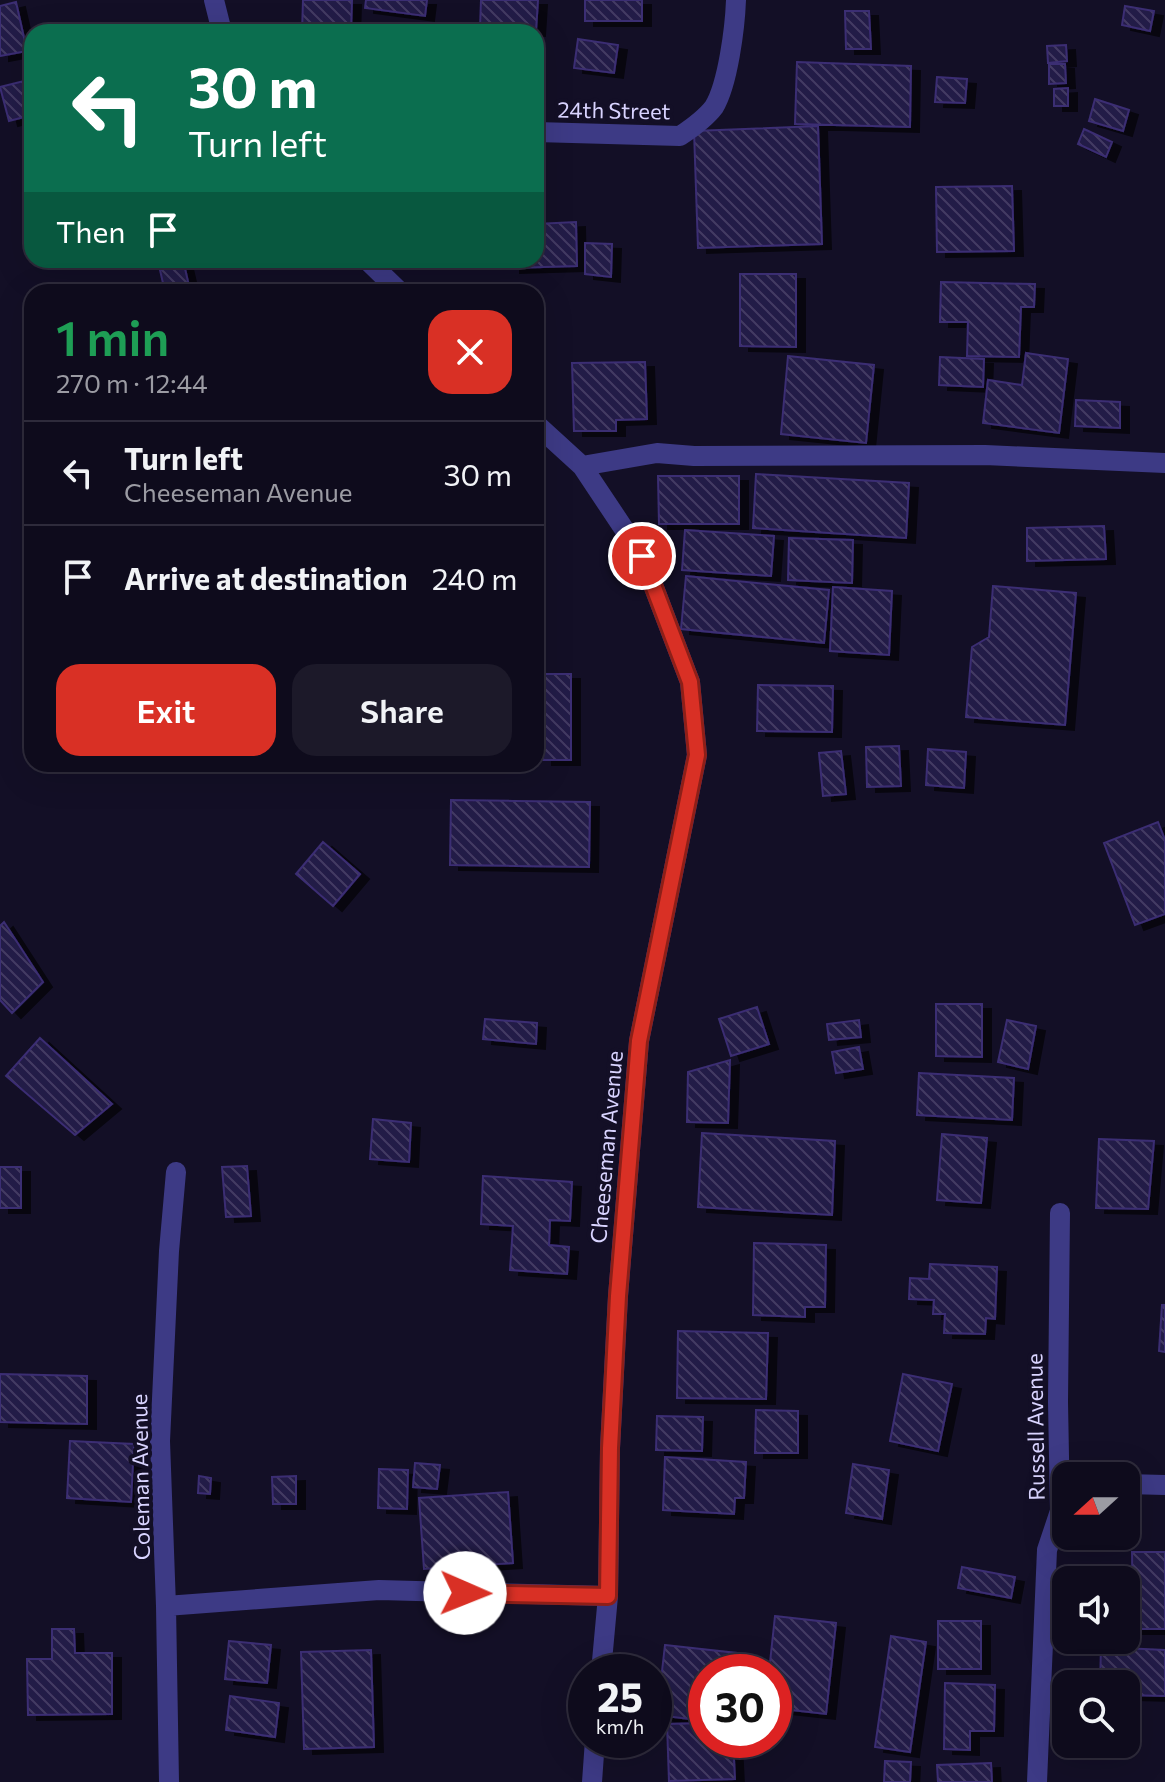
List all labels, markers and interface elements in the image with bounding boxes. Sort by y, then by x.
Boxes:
text: 30 m [188,51,317,120]
icon: left [56,56,160,160]
street label: 24th Street [557,96,671,124]
text: Turn left [188,120,327,164]
icon: arrive [141,208,185,252]
text: Then [56,212,125,249]
text: 1 min [56,307,169,366]
button: close [428,310,512,394]
text: 270 m · 12:44 [56,367,208,398]
text: Turn left [124,439,243,476]
icon: left [56,451,100,495]
text: 30 m [443,455,512,492]
text: Cheeseman Avenue [124,476,353,507]
pin [608,522,676,590]
icon: arrive [620,534,664,578]
icon: arrive [56,555,100,599]
text: Arrive at destination [124,559,408,596]
text: 240 m [432,559,517,596]
button: Exit [56,664,276,756]
button: Share [292,664,512,756]
street label: Cheeseman Avenue [584,1050,628,1244]
street label: Russell Avenue [1020,1353,1050,1501]
street label: Coleman Avenue [125,1394,155,1560]
north arrow [1052,1462,1140,1550]
map controls [1052,1462,1140,1758]
position arrow [423,1551,507,1635]
button: sound [1052,1566,1140,1654]
speed limit sign: 30 [688,1654,792,1758]
button: search [1052,1670,1140,1758]
text: 25 [597,1671,643,1720]
text: km/h [596,1714,644,1738]

